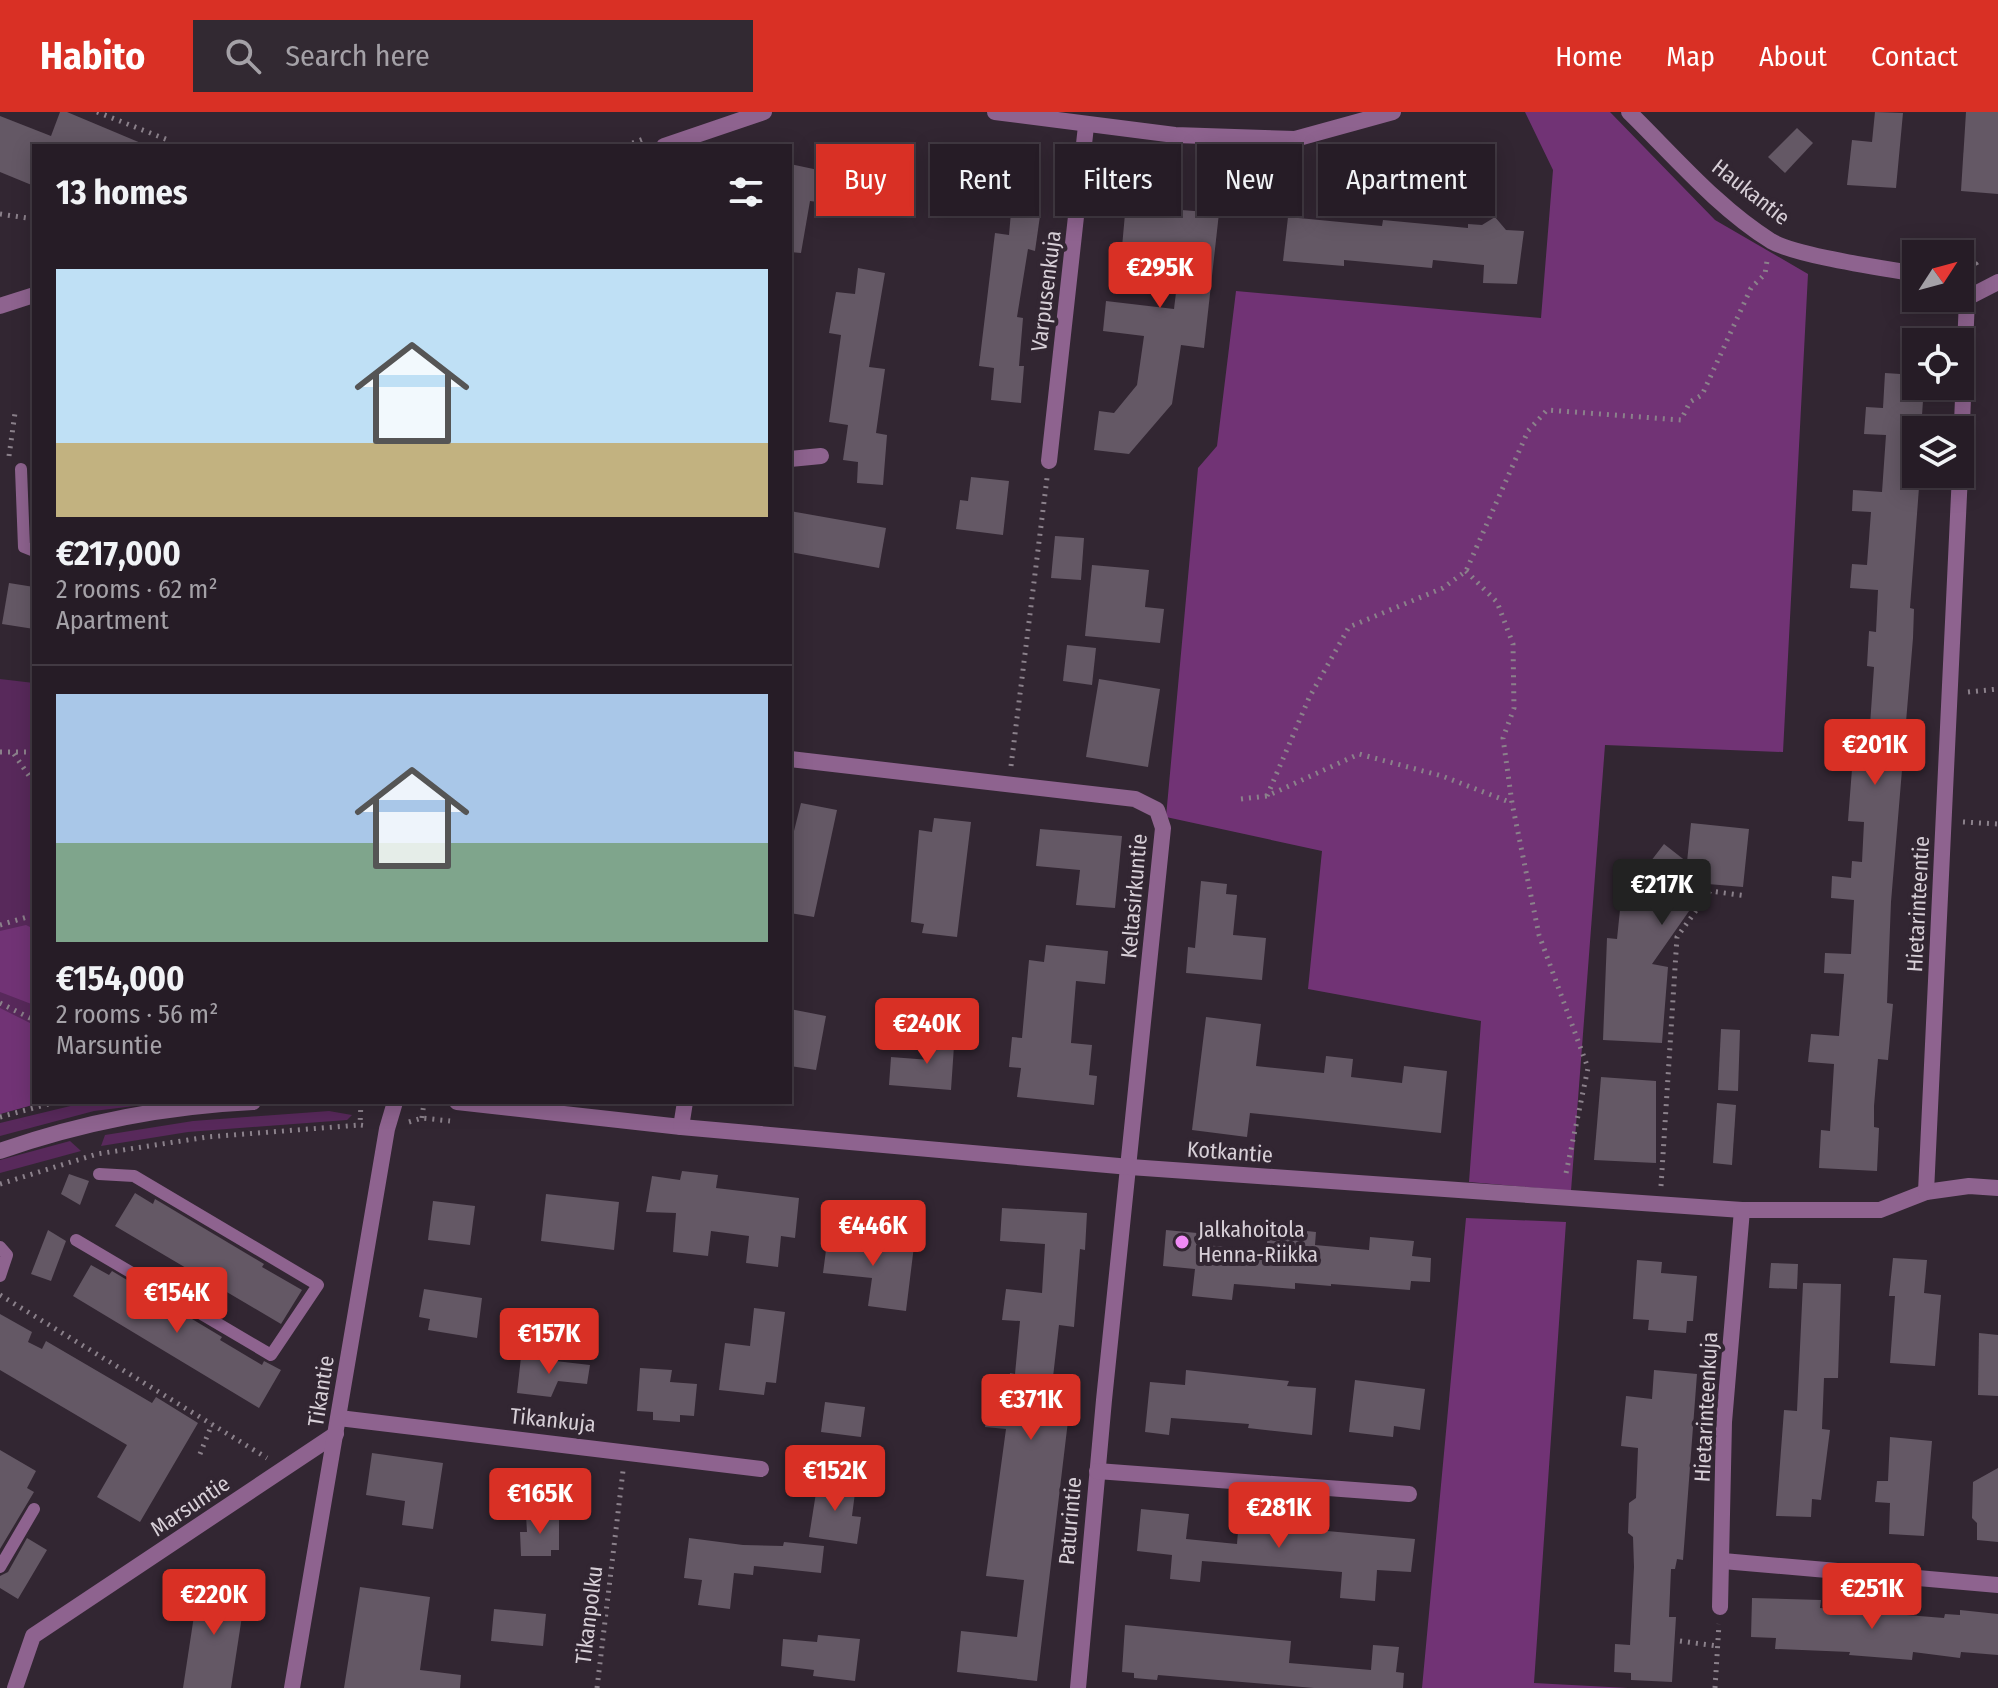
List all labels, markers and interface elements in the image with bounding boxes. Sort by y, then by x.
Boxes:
search box [193,20,753,92]
text: Habito [40,33,145,79]
icon: search [221,34,265,78]
text: Search here [285,38,430,74]
text: Home [1555,40,1622,73]
text: Map [1666,40,1715,73]
text: About [1759,40,1827,73]
text: Contact [1871,40,1958,73]
chip: Buy [816,144,914,216]
chip: Rent [930,144,1039,216]
chip: Filters [1055,144,1181,216]
chip: New [1197,144,1302,216]
chip: Apartment [1318,144,1495,216]
street label: Haukantie [1707,153,1795,231]
icon: filters [724,170,768,214]
text: 13 homes [56,172,188,213]
street label: Varpusenkuja [1025,229,1067,353]
north arrow [1902,240,1974,312]
map controls [1902,240,1974,488]
pin: €295K [1104,242,1216,310]
text: €295K [1127,252,1193,283]
icon: home [340,321,484,465]
button: locate [1902,328,1974,400]
button: layers [1902,416,1974,488]
text: €217,000 [56,533,181,574]
text: 2 rooms · 62 m² [56,574,218,605]
text: Apartment [56,605,169,636]
pin: €201K [1819,719,1931,787]
text: €201K [1842,729,1908,760]
icon: home [340,746,484,890]
street label: Keltasirkuntie [1115,833,1153,959]
street label: Hietarinteentie [1901,835,1935,973]
pin: €217K [1606,859,1718,927]
text: €217K [1631,869,1693,900]
text: €154,000 [56,958,185,999]
pin: €240K [871,998,983,1066]
text: 2 rooms · 56 m² [56,999,218,1030]
text: €240K [893,1008,961,1039]
text: Marsuntie [56,1030,162,1061]
street label: Kotkantie [1186,1136,1274,1168]
pin: €446K [817,1200,929,1268]
text: €446K [839,1210,907,1241]
place label: Jalkahoitola Henna-Riikka [1198,1216,1318,1268]
marker: Jalkahoitola Henna-Riikka [1173,1233,1191,1251]
pin: €154K [121,1267,233,1335]
text: €154K [144,1277,210,1308]
pin: €157K [493,1308,605,1376]
text: €157K [518,1318,580,1349]
street label: Hietarinteenkuja [1689,1331,1723,1483]
street label: Tikantie [302,1354,340,1428]
pin: €371K [975,1374,1087,1442]
text: €371K [999,1384,1063,1415]
street label: Tikankuja [509,1402,597,1438]
pin: €152K [779,1445,891,1513]
text: €152K [803,1455,867,1486]
pin: €165K [484,1468,596,1536]
street label: Marsuntie [145,1470,235,1542]
street label: Paturintie [1053,1476,1087,1566]
text: €165K [507,1478,573,1509]
pin: €281K [1223,1482,1335,1550]
text: €281K [1247,1492,1311,1523]
pin: €251K [1816,1563,1928,1631]
street label: Tikanpolku [570,1564,608,1666]
pin: €220K [158,1569,270,1637]
text: €251K [1840,1573,1904,1604]
text: €220K [180,1579,248,1610]

